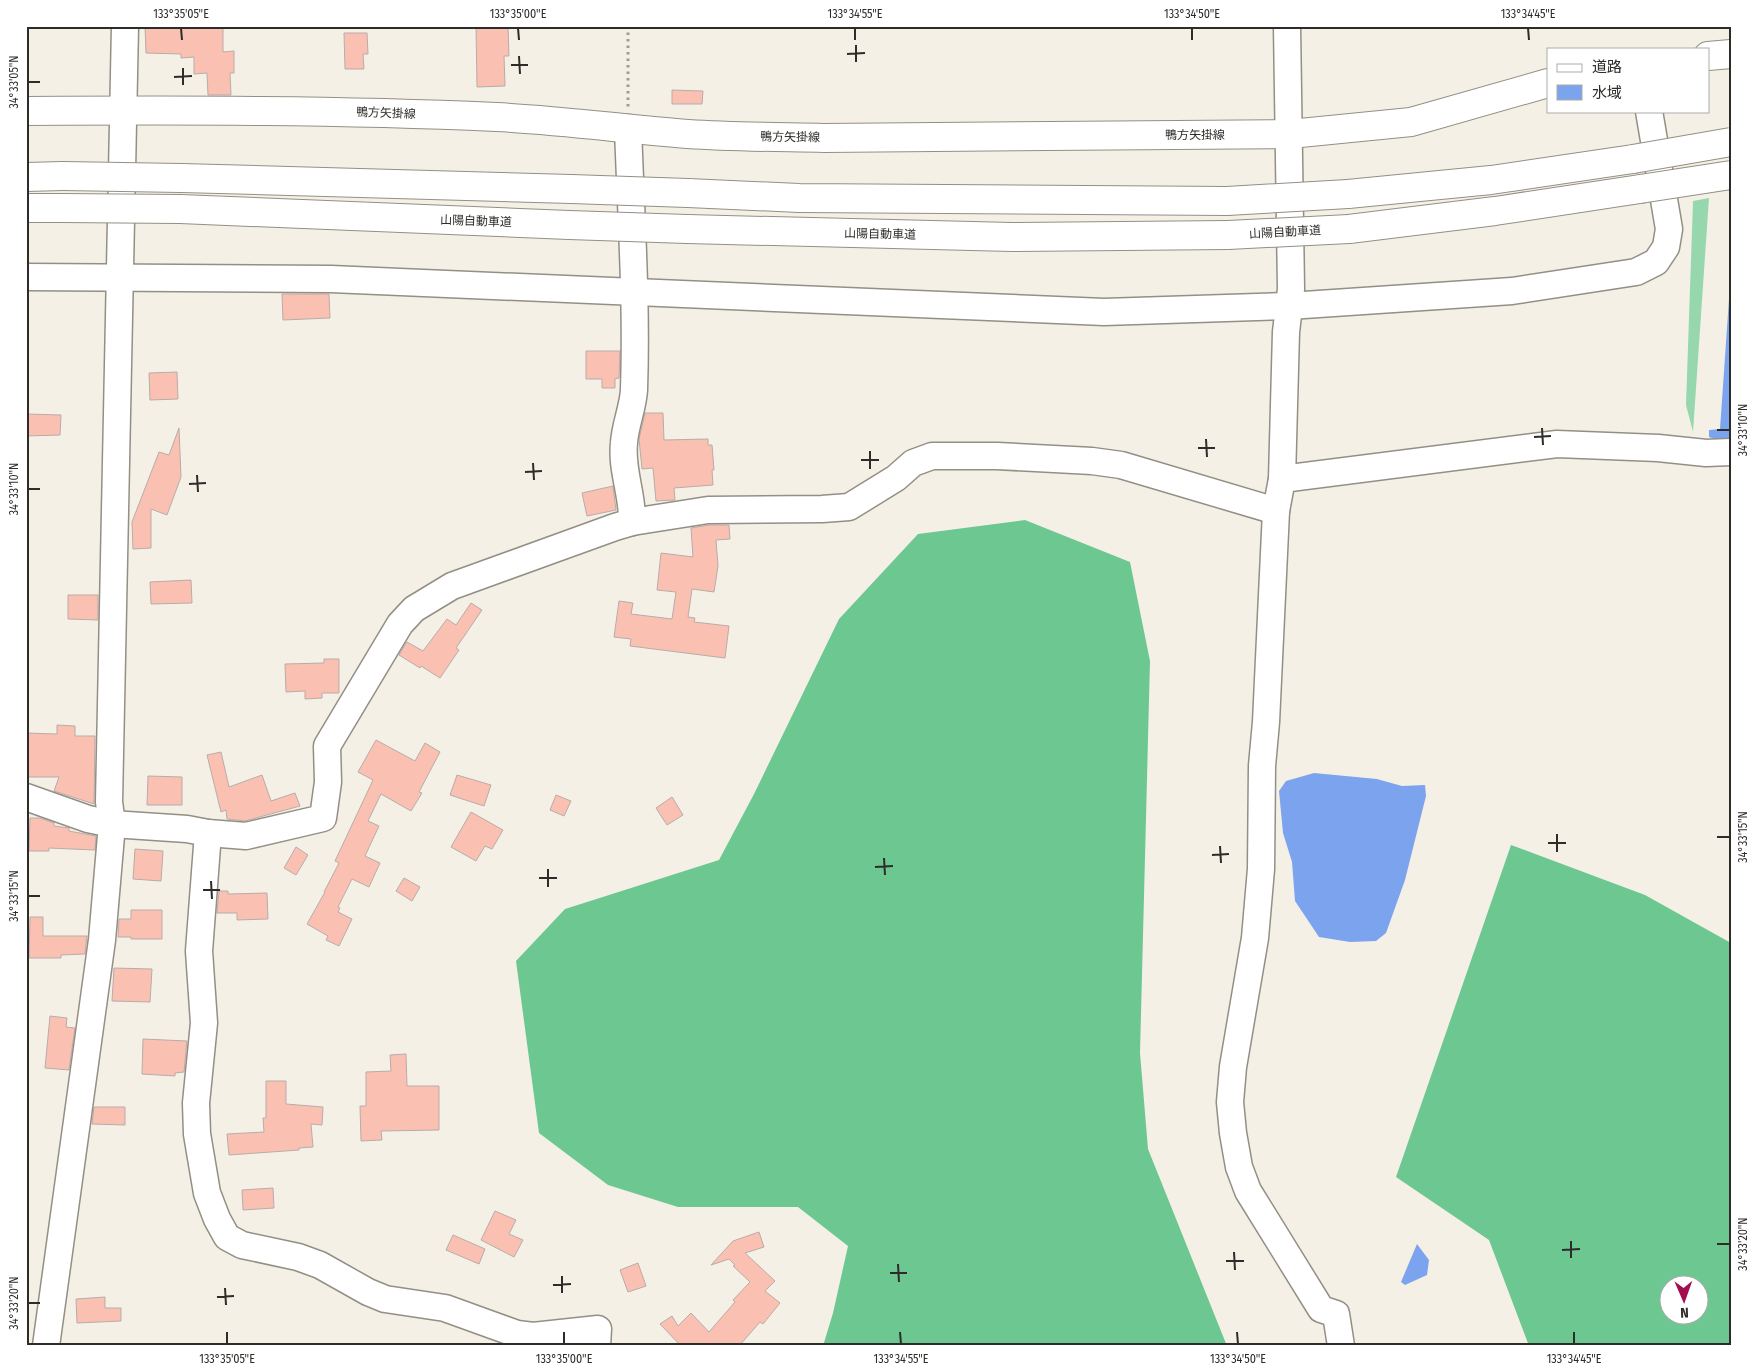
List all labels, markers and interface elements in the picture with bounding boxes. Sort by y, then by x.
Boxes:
text: 133°35'05"E [153,7,209,21]
text: 133°35'00"E [490,7,547,21]
text: 133°34'55"E [828,7,883,21]
text: 133°34'50"E [1164,7,1220,21]
text: 133°34'45"E [1501,7,1556,21]
legend [1547,48,1710,112]
text: 34°33'05"N [7,55,21,109]
text: 道路 [1592,58,1622,76]
text: 水域 [1592,84,1622,102]
street label: 鴨方矢掛線 [356,105,416,121]
street label: 鴨方矢掛線 [1165,128,1225,142]
street label: 鴨方矢掛線 [760,129,820,145]
street label: 山陽自動車道 [440,213,512,229]
street label: 山陽自動車道 [1249,223,1321,241]
street label: 山陽自動車道 [844,226,916,242]
text: 34°33'10"N [1736,404,1750,456]
text: 34°33'10"N [7,463,21,515]
text: 34°33'15"N [1736,811,1750,863]
text: 34°33'15"N [7,870,21,922]
text: 34°33'20"N [1736,1217,1750,1271]
north arrow [1660,1274,1710,1324]
text: 34°33'20"N [7,1276,21,1330]
text: N [1680,1304,1689,1321]
text: 133°35'05"E [199,1352,255,1366]
text: 133°35'00"E [536,1352,593,1366]
text: 133°34'55"E [874,1352,929,1366]
text: 133°34'50"E [1210,1352,1266,1366]
text: 133°34'45"E [1547,1352,1602,1366]

